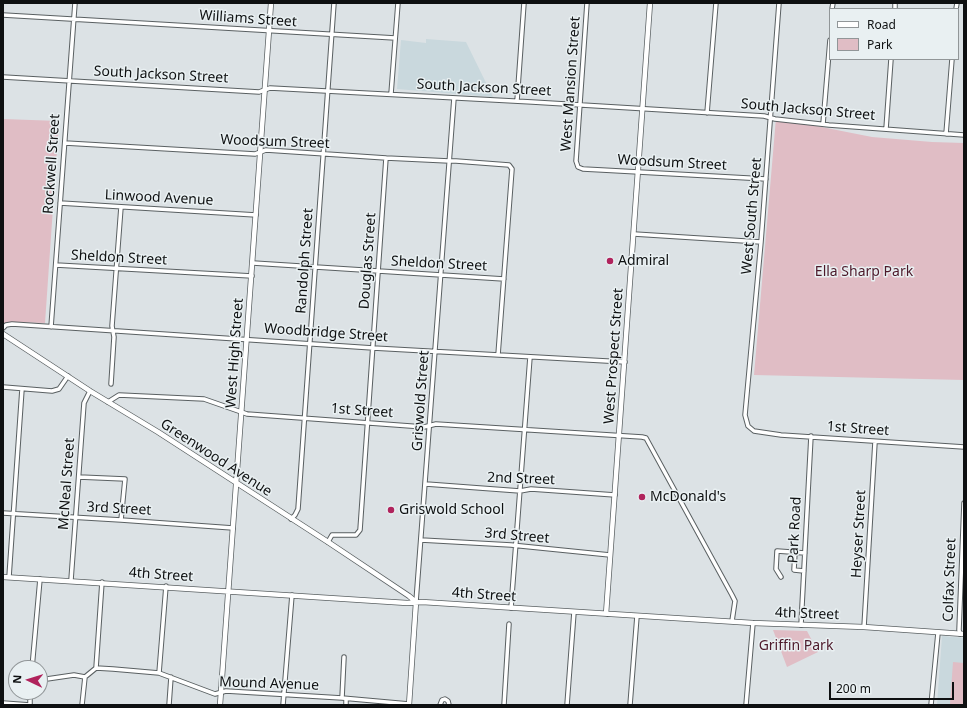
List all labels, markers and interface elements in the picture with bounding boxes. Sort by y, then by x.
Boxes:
street label: Williams Street [199,7,297,31]
legend [829,8,959,60]
street label: West Mansion Street [558,16,584,152]
text: Road [867,16,896,33]
text: Park [867,36,892,53]
street label: South Jackson Street [93,63,229,87]
street label: South Jackson Street [416,76,552,100]
street label: South Jackson Street [740,96,876,124]
street label: Rockwell Street [40,113,64,215]
street label: Woodsum Street [220,132,330,152]
street label: Woodsum Street [617,152,727,174]
street label: West South Street [739,157,765,275]
street label: Linwood Avenue [104,187,214,209]
street label: Randolph Street [293,208,317,314]
street label: Douglas Street [356,212,380,310]
street label: Sheldon Street [70,247,168,269]
street label: Sheldon Street [390,253,488,275]
place label: Admiral [618,253,669,269]
marker: Admiral [605,256,615,266]
park label: Ella Sharp Park [815,264,913,280]
street label: West Prospect Street [601,287,627,425]
street label: West High Street [223,298,247,408]
street label: Woodbridge Street [263,320,389,346]
street label: Griswold Street [409,350,433,452]
street label: 1st Street [330,400,394,422]
street label: Greenwood Avenue [157,416,275,500]
street label: 1st Street [826,418,890,440]
street label: McNeal Street [55,437,79,531]
street label: 2nd Street [487,469,555,489]
place label: McDonald's [650,489,726,505]
street label: Heyser Street [848,489,870,579]
marker: McDonald's [637,492,647,502]
street label: Park Road [785,496,805,564]
street label: 3rd Street [86,499,152,519]
place label: Griswold School [399,502,504,518]
marker: Griswold School [386,505,396,515]
street label: 3rd Street [484,525,550,547]
street label: Colfax Street [940,538,960,622]
street label: 4th Street [128,564,194,586]
street label: 4th Street [451,584,517,606]
street label: 4th Street [775,604,839,624]
park label: Griffin Park [759,638,833,654]
north arrow [8,660,48,700]
text: N [9,674,24,684]
street label: Mound Avenue [219,674,319,694]
scale bar [831,674,956,700]
text: 200 m [836,680,871,697]

